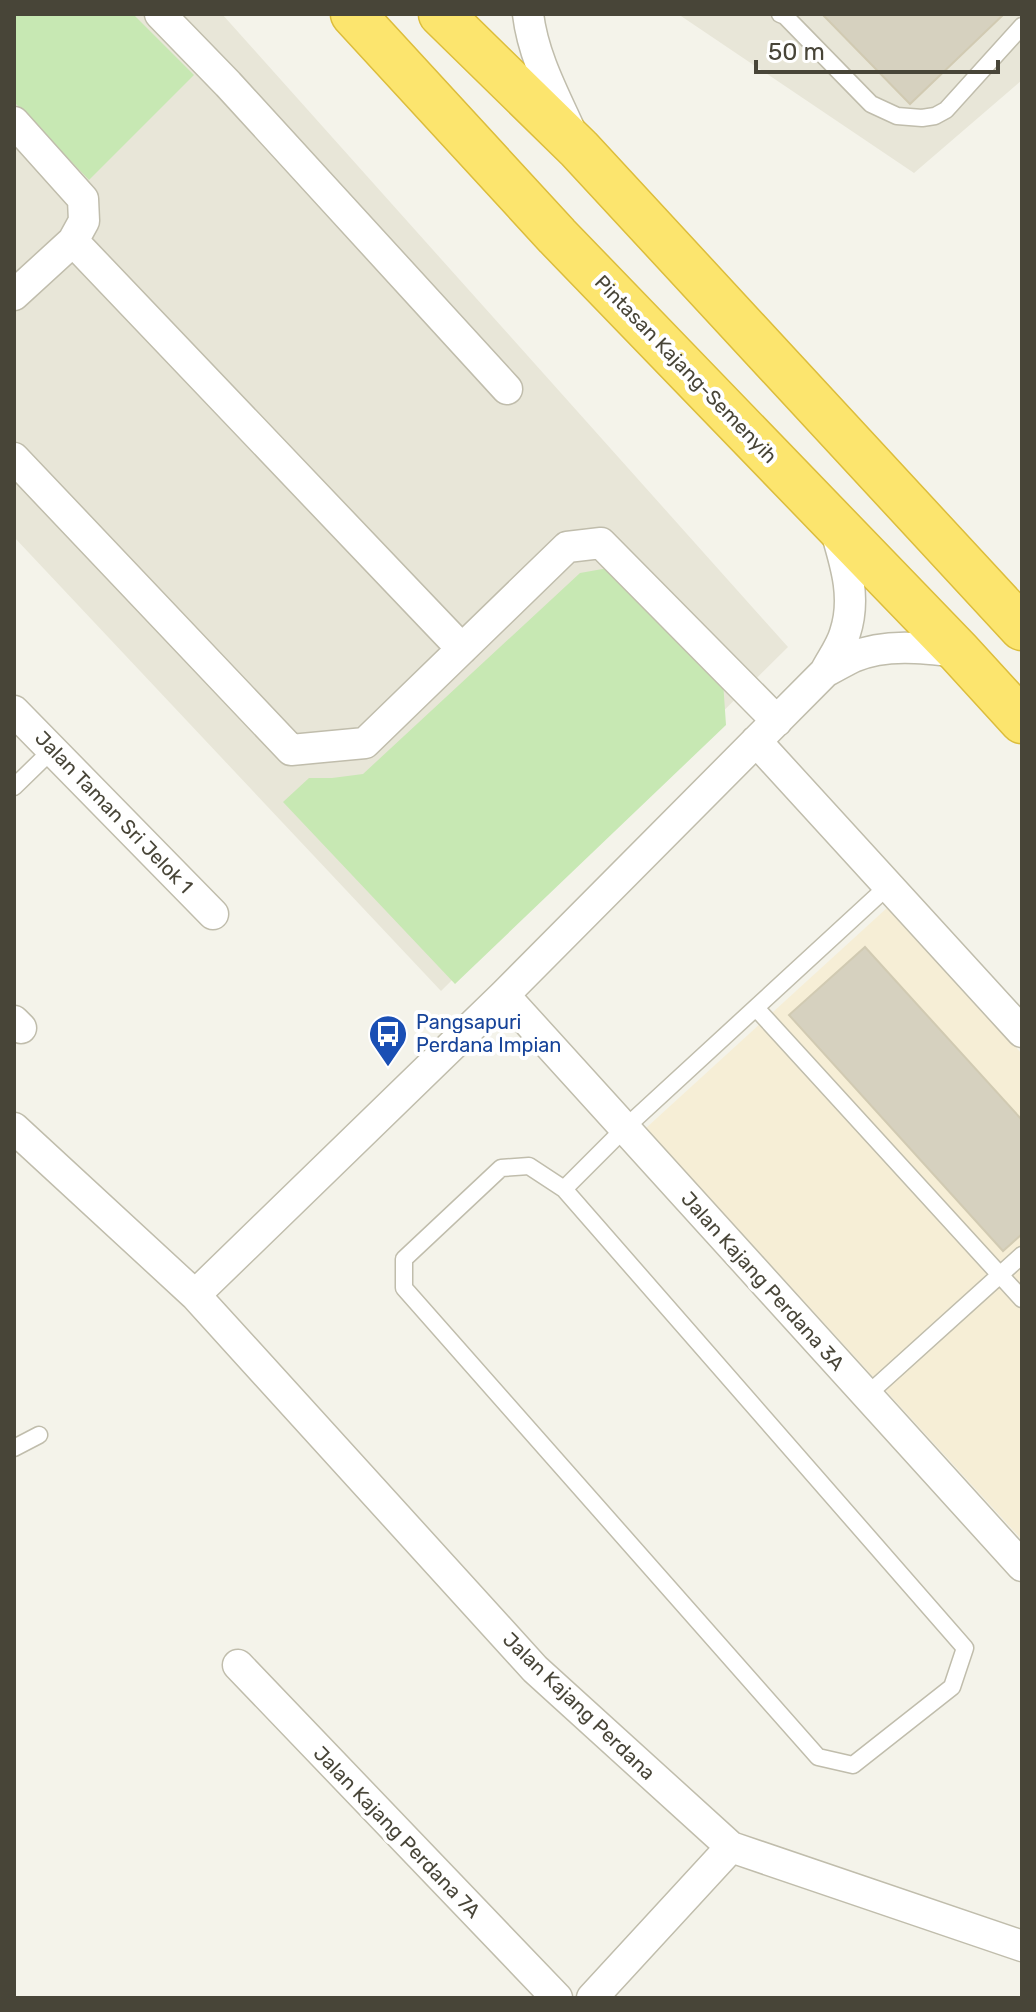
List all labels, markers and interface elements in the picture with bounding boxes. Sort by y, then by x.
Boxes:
scale bar [756,24,998,74]
text: 50 m [768,38,825,66]
street label: Pintasan Kajang-Semenyih [590,270,782,468]
street label: Jalan Taman Sri Jelok 1 [30,726,198,898]
place label: Pangsapuri Perdana Impian [416,1010,561,1057]
bus stop icon: Pangsapuri Perdana Impian [367,1013,409,1068]
street label: Jalan Kajang Perdana 3A [676,1187,850,1375]
street label: Jalan Kajang Perdana [498,1627,660,1785]
street label: Jalan Kajang Perdana 7A [309,1741,485,1923]

